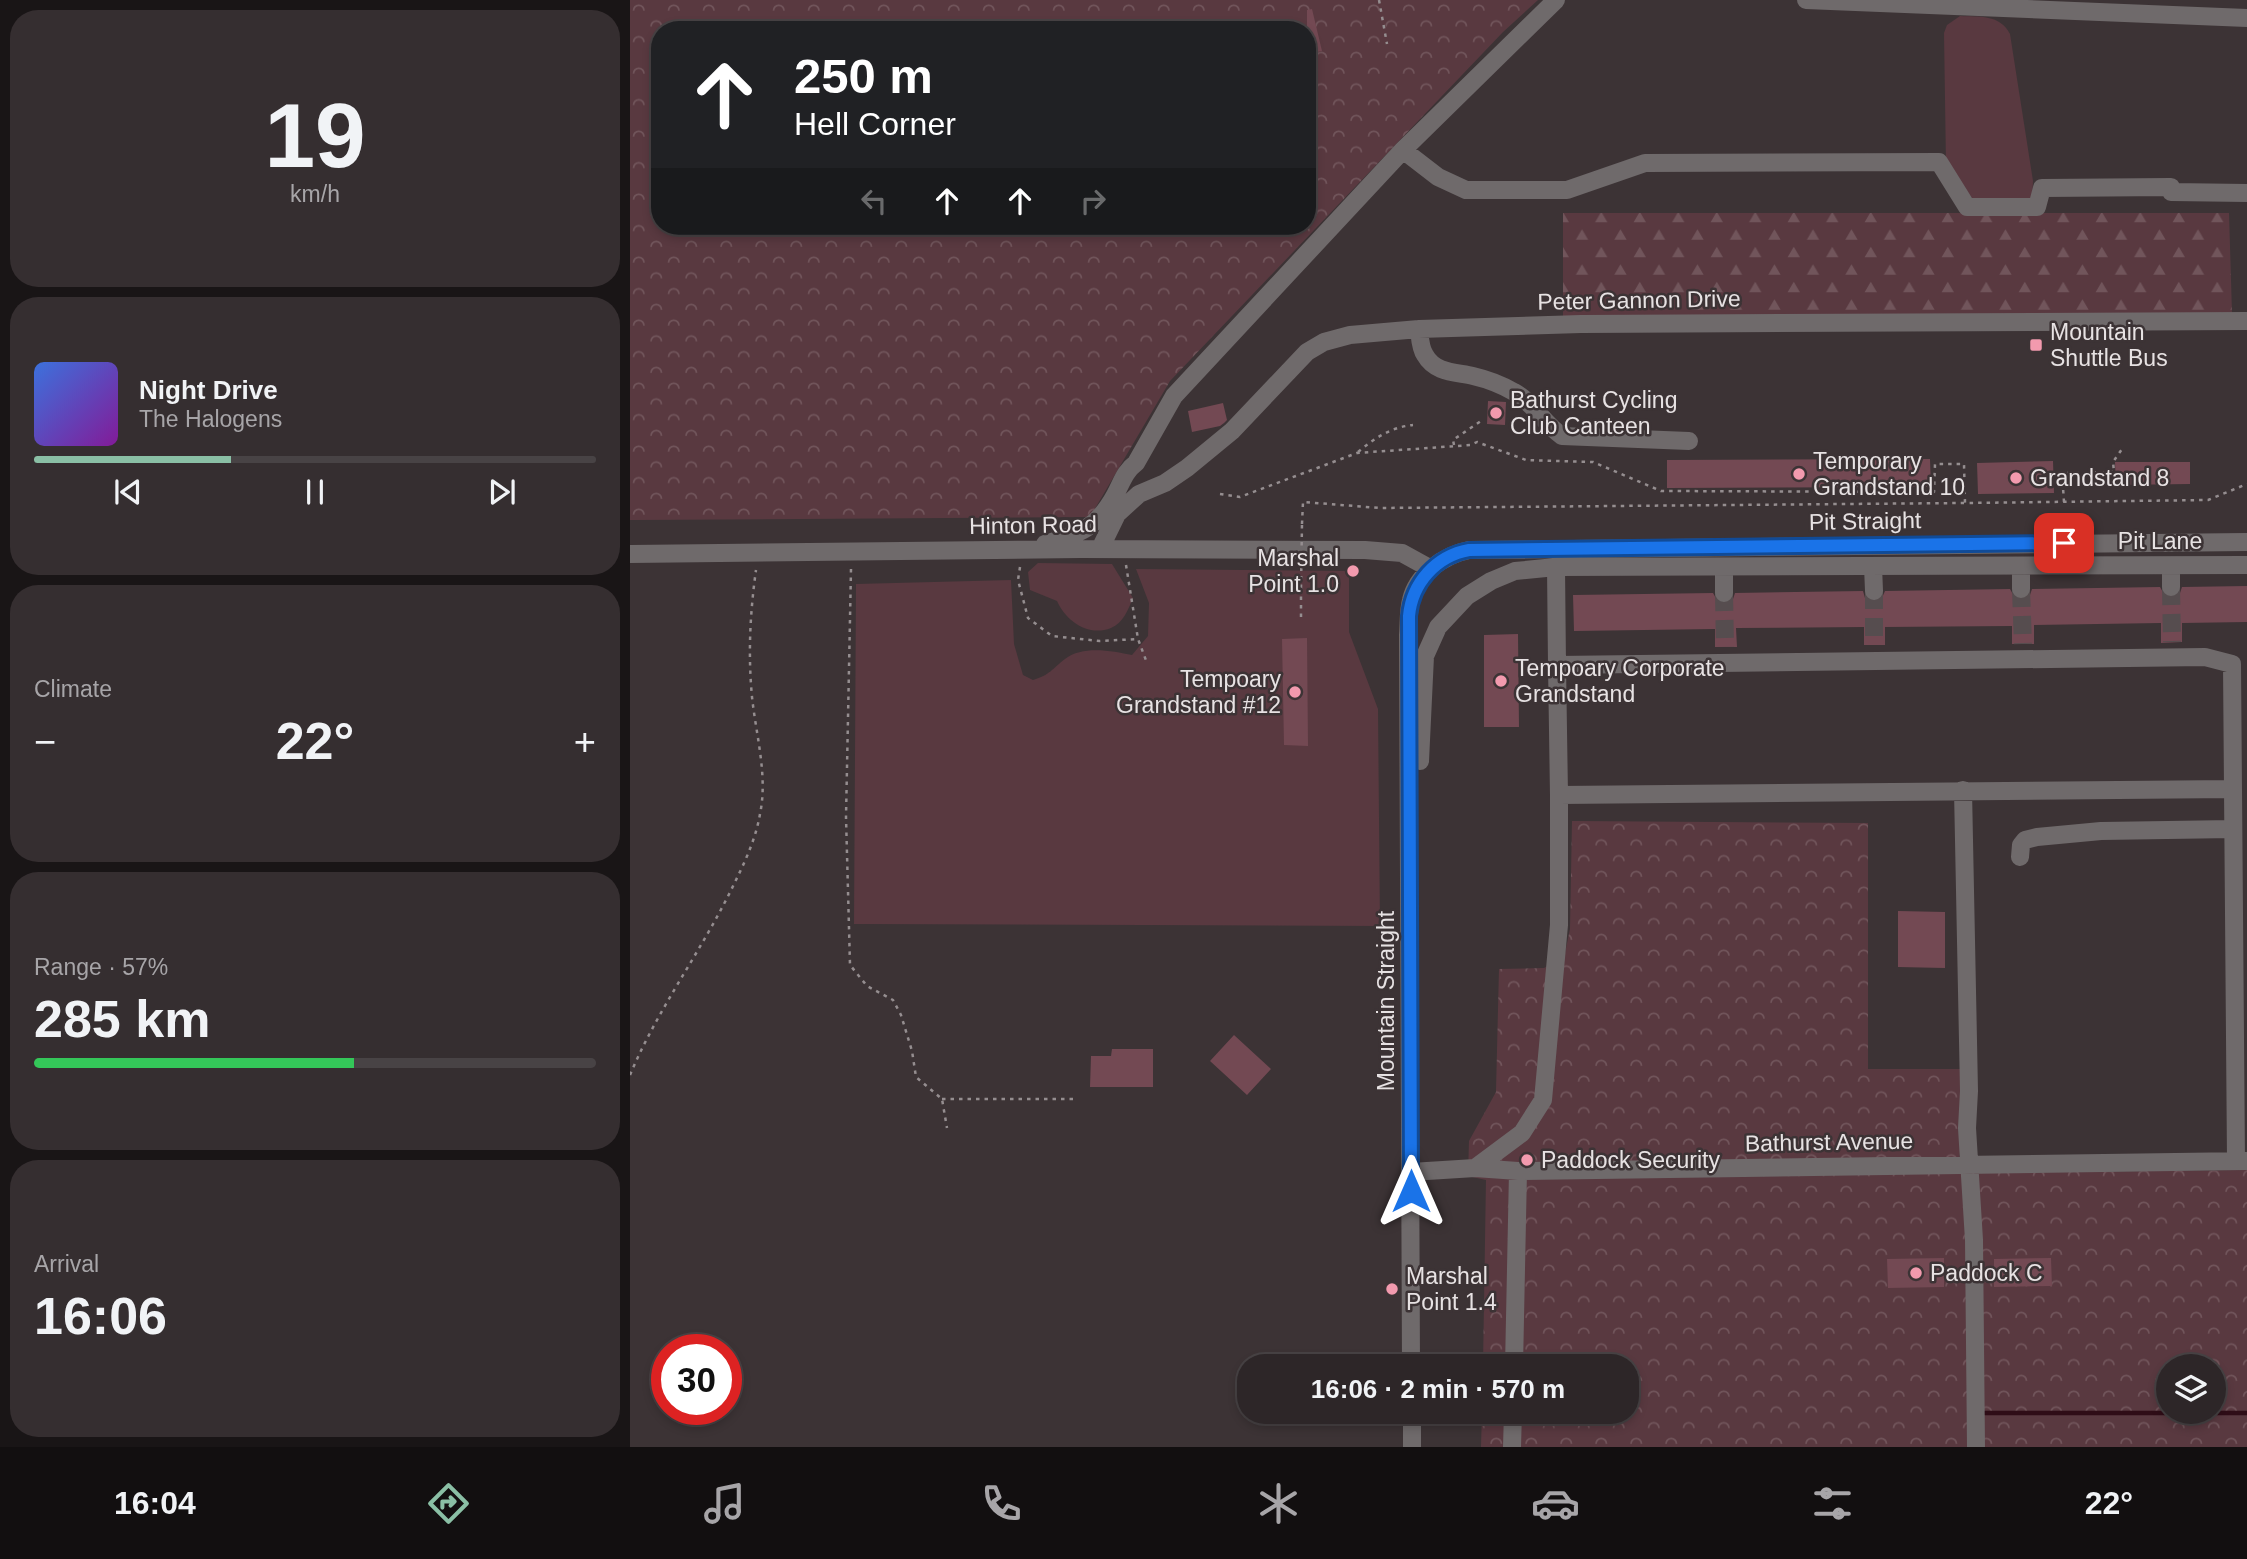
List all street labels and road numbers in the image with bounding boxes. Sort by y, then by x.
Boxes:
street label: Peter Gannon Drive [1537,285,1741,315]
street label: Pit Straight [1809,507,1922,535]
street label: Hinton Road [969,511,1097,539]
street label: Pit Lane [2118,528,2202,554]
street label: Mountain Straight [1373,910,1399,1091]
street label: Bathurst Avenue [1745,1128,1913,1156]

